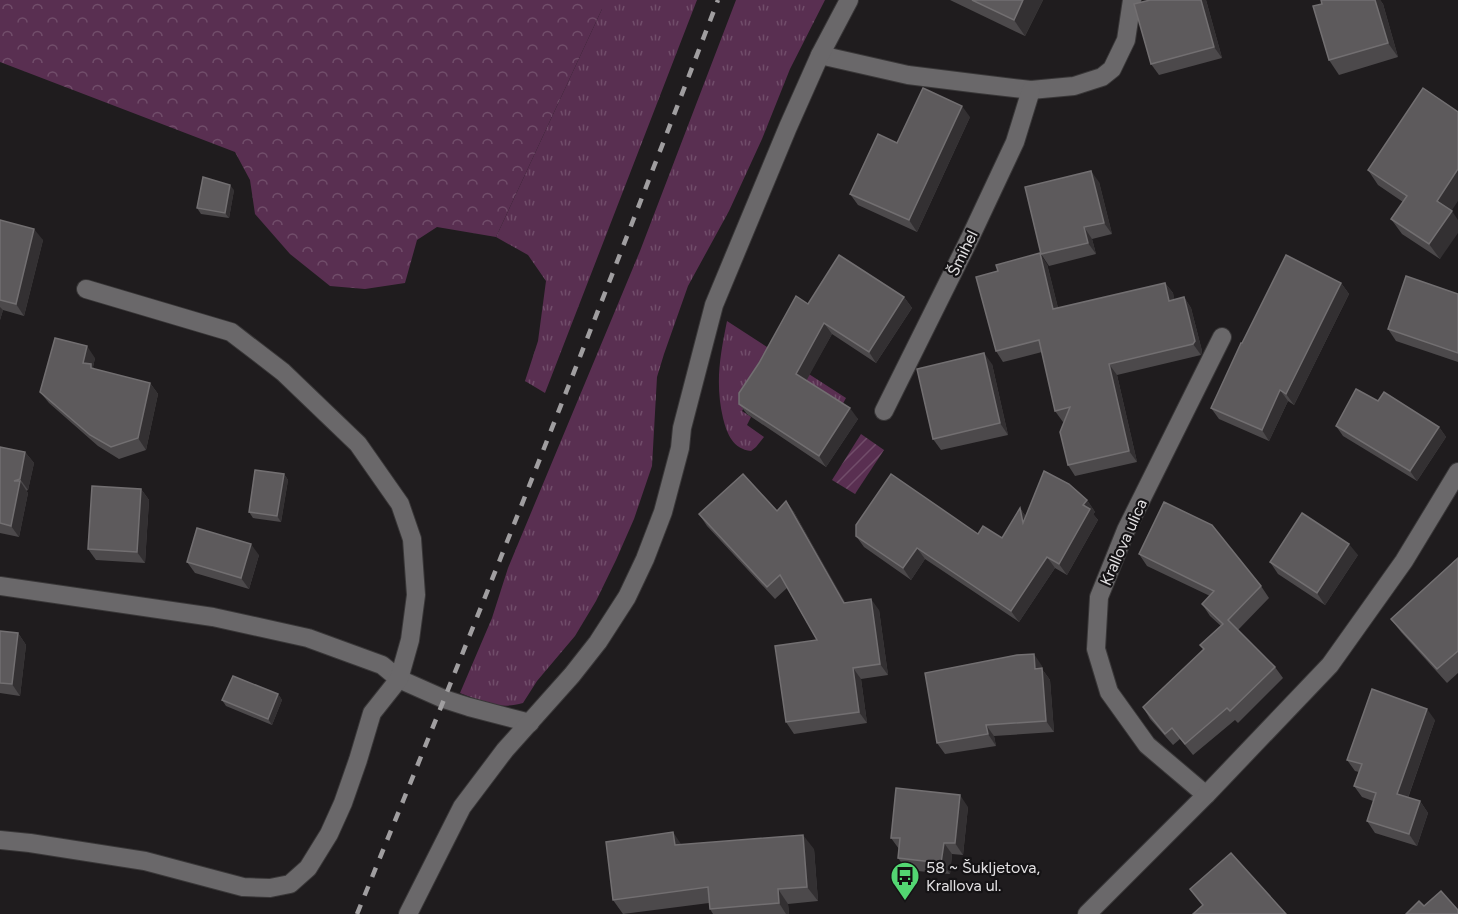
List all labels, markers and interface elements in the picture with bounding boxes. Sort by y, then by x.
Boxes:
street label: Šmihel [943,227,982,279]
street label: Krallova ulica [1096,496,1151,588]
place label: 58 ~ Šukljetova, Krallova ul. [926,858,1040,895]
bus stop icon: 58 ~ Šukljetova, Krallova ul. [889,860,921,902]

